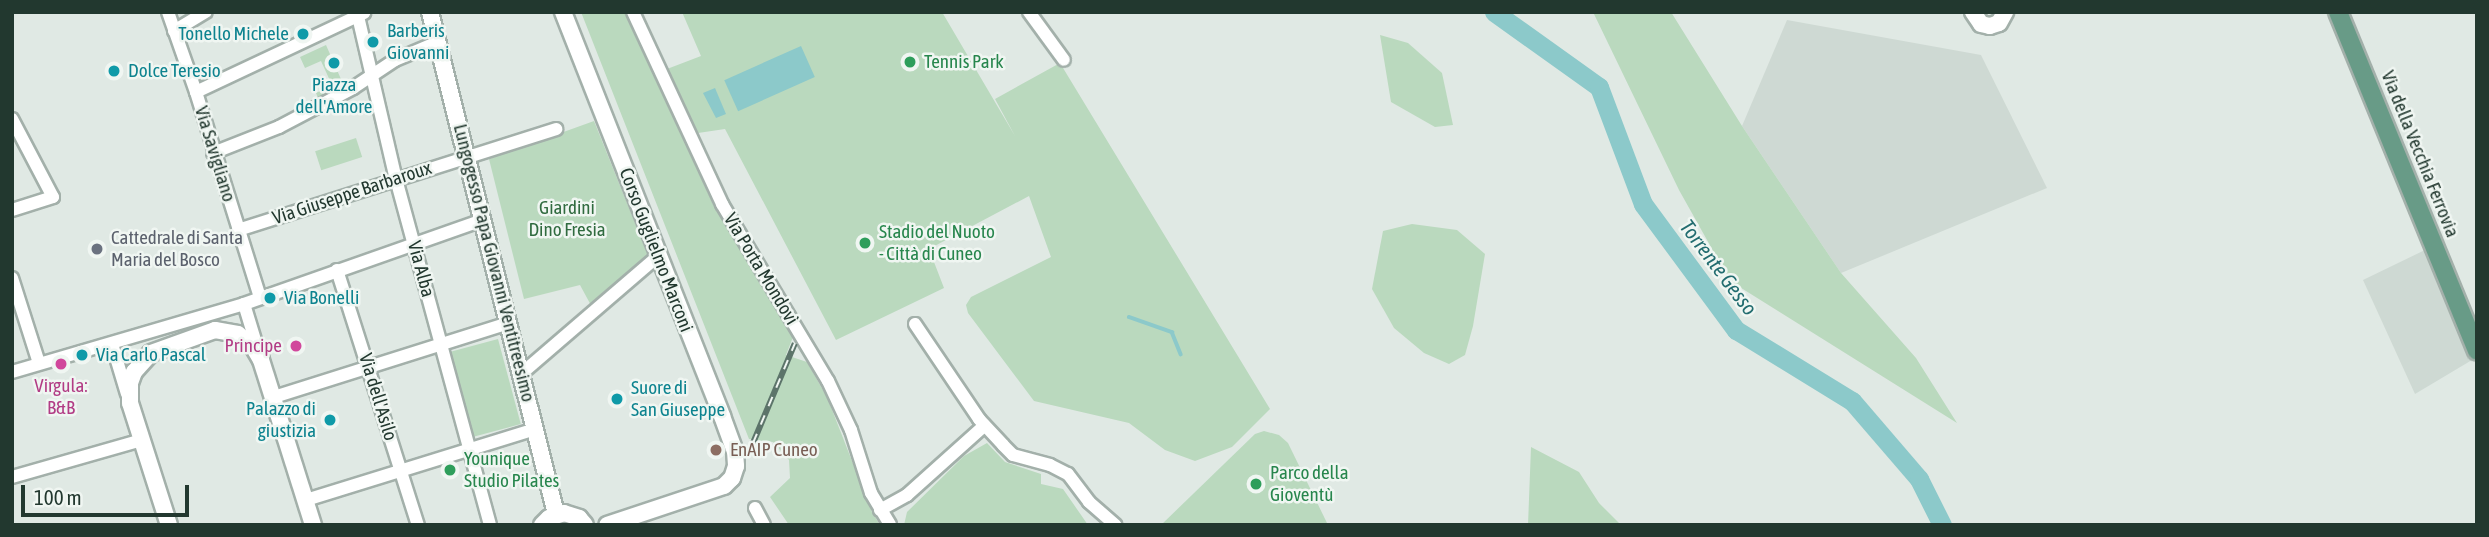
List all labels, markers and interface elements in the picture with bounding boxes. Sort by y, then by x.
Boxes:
place label: Barberis Giovanni [387,20,449,64]
place label: Tonello Michele [178,23,289,45]
marker: Tonello Michele [295,26,311,42]
marker: Barberis Giovanni [365,34,381,50]
place label: Tennis Park [924,51,1004,73]
marker: Tennis Park [902,54,918,70]
marker: Piazza dell'Amore [326,55,342,71]
place label: Dolce Teresio [128,60,221,82]
marker: Dolce Teresio [106,63,122,79]
street label: Via della Vecchia Ferrovia [2376,67,2464,241]
place label: Piazza dell'Amore [296,74,372,118]
street label: Via Savigliano [190,103,240,205]
street label: Lungogesso Papa Giovanni Ventitreesimo [448,122,540,404]
street label: Via Giuseppe Barbaroux [270,157,434,229]
street label: Corso Guglielmo Marconi [614,165,698,335]
park label: Giardini Dino Fresia [528,197,606,241]
street label: Via Porta Mondovì [719,209,803,329]
water label: Torrente Gesso [1675,214,1763,320]
place label: Stadio del Nuoto - Città di Cuneo [879,221,995,265]
place label: Cattedrale di Santa Maria del Bosco [111,227,243,271]
marker: Stadio del Nuoto - Città di Cuneo [857,235,873,251]
street label: Via Alba [403,238,439,300]
marker: Cattedrale di Santa Maria del Bosco [89,241,105,257]
place label: Via Bonelli [284,287,359,309]
marker: Via Bonelli [262,290,278,306]
place label: Principe [224,335,282,357]
marker: Principe [288,338,304,354]
place label: Via Carlo Pascal [96,344,206,366]
marker: Via Carlo Pascal [74,347,90,363]
street label: Via dell'Asilo [354,351,402,443]
marker: Virgula: B&B [53,356,69,372]
place label: Virgula: B&B [34,375,88,419]
place label: Suore di San Giuseppe [631,377,725,421]
marker: Suore di San Giuseppe [609,391,625,407]
place label: Palazzo di giustizia [246,398,316,442]
marker: Palazzo di giustizia [322,412,338,428]
place label: EnAIP Cuneo [730,439,818,461]
marker: EnAIP Cuneo [708,442,724,458]
place label: Younique Studio Pilates [464,448,559,492]
marker: Younique Studio Pilates [442,462,458,478]
place label: Parco della Gioventù [1270,462,1348,506]
scale bar [24,470,192,514]
marker: Parco della Gioventù [1248,476,1264,492]
text: 100 m [34,485,82,509]

